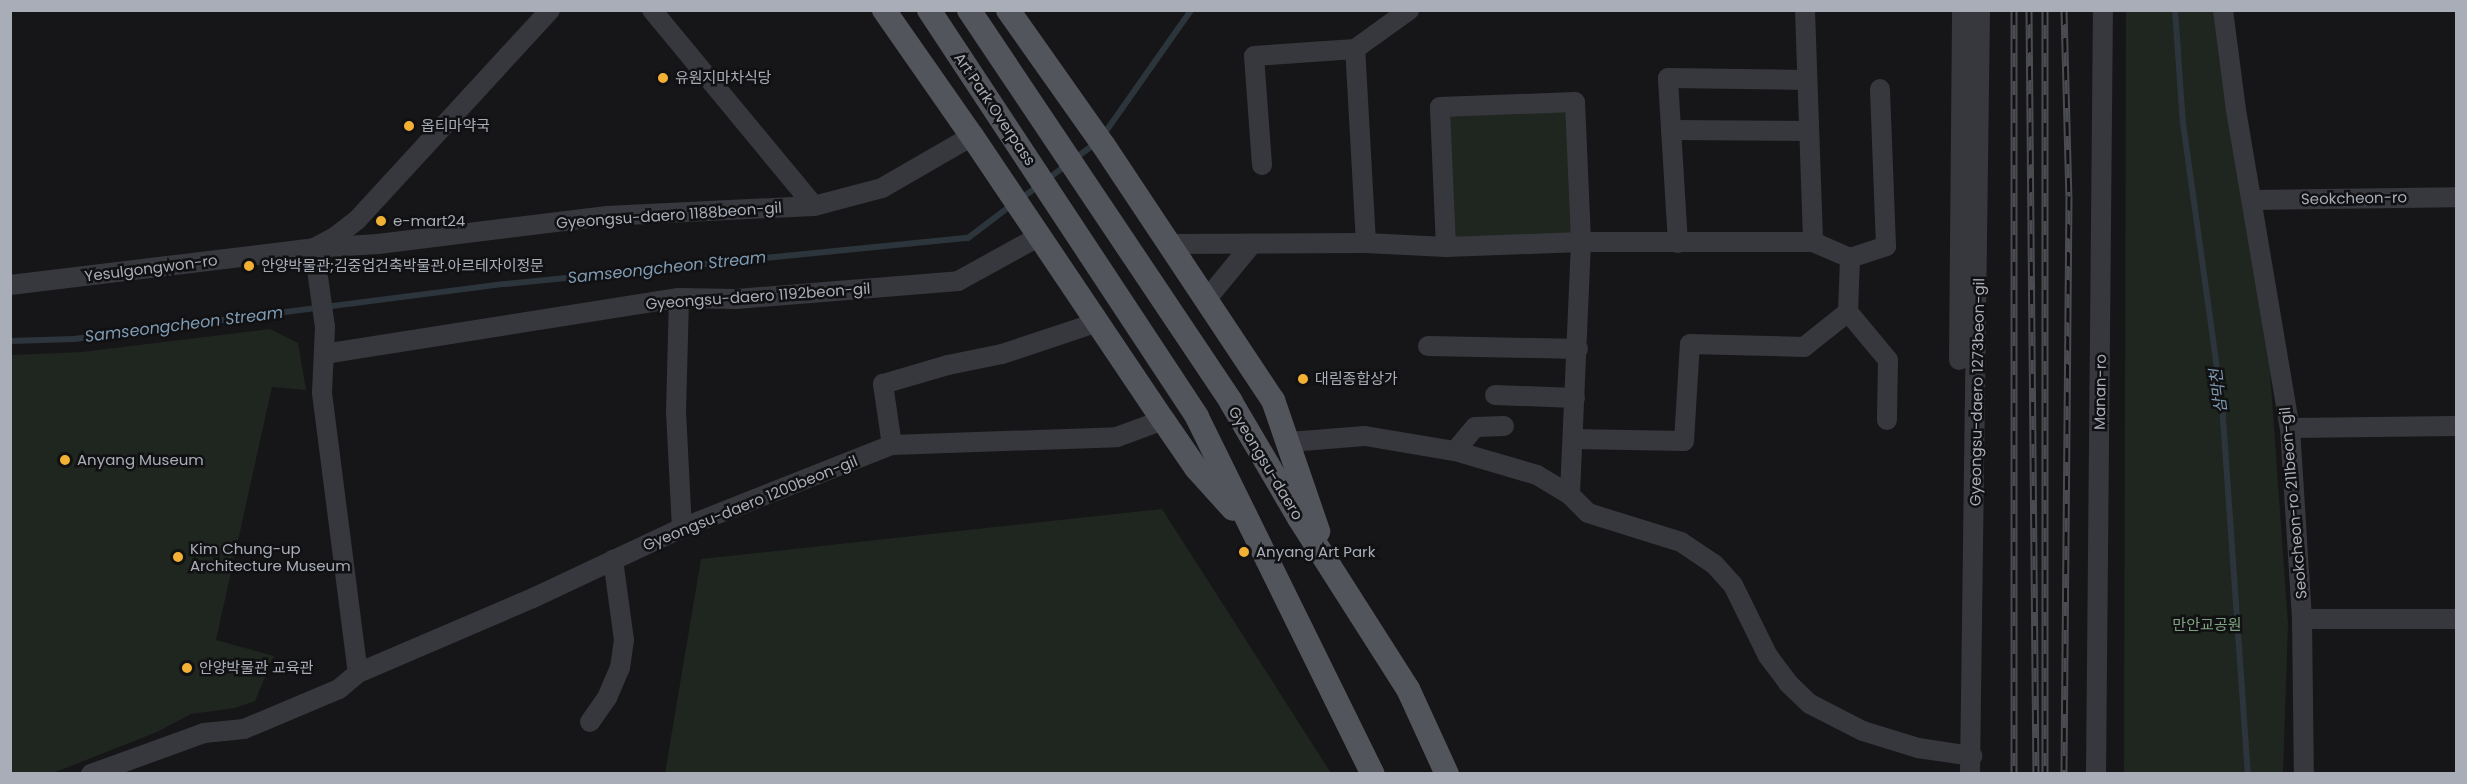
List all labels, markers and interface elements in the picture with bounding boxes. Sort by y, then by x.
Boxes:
street label: Art Park Overpass [951,49,1039,169]
place label: 유원지마차식당 [675,69,772,87]
marker: 유원지마차식당 [656,71,670,85]
place label: 옵티마약국 [421,117,490,135]
marker: 옵티마약국 [402,119,416,133]
street label: Seokcheon-ro [2301,188,2407,208]
street label: Gyeongsu-daero 1188beon-gil [556,198,782,232]
place label: e-mart24 [393,212,465,230]
marker: e-mart24 [374,214,388,228]
water label: Samseongcheon Stream [567,248,767,288]
street label: Yesulgongwon-ro [84,251,218,285]
place label: 안양박물관;김중업건축박물관.아르테자이정문 [261,257,544,275]
marker: 안양박물관;김중업건축박물관.아르테자이정문 [242,259,256,273]
street label: Gyeongsu-daero 1273beon-gil [1966,278,1988,506]
street label: Gyeongsu-daero 1192beon-gil [645,279,871,313]
water label: Samseongcheon Stream [84,303,284,347]
street label: Manan-ro [2090,354,2110,430]
water label: 삼막천 [2207,368,2231,414]
place label: 대림종합상가 [1315,370,1398,388]
marker: 대림종합상가 [1296,372,1310,386]
street label: Gyeongsu-daero [1225,403,1307,523]
street label: Seokcheon-ro 211beon-gil [2276,406,2310,600]
place label: Anyang Museum [77,451,204,469]
street label: Gyeongsu-daero 1200beon-gil [640,452,860,554]
marker: Anyang Museum [58,453,72,467]
place label: Kim Chung-up Architecture Museum [190,539,351,574]
place label: Anyang Art Park [1256,543,1375,561]
marker: Anyang Art Park [1237,545,1251,559]
marker: Kim Chung-up Architecture Museum [171,550,185,564]
park label: 만안교공원 [2173,616,2241,634]
place label: 안양박물관 교육관 [199,659,313,677]
marker: 안양박물관 교육관 [180,661,194,675]

